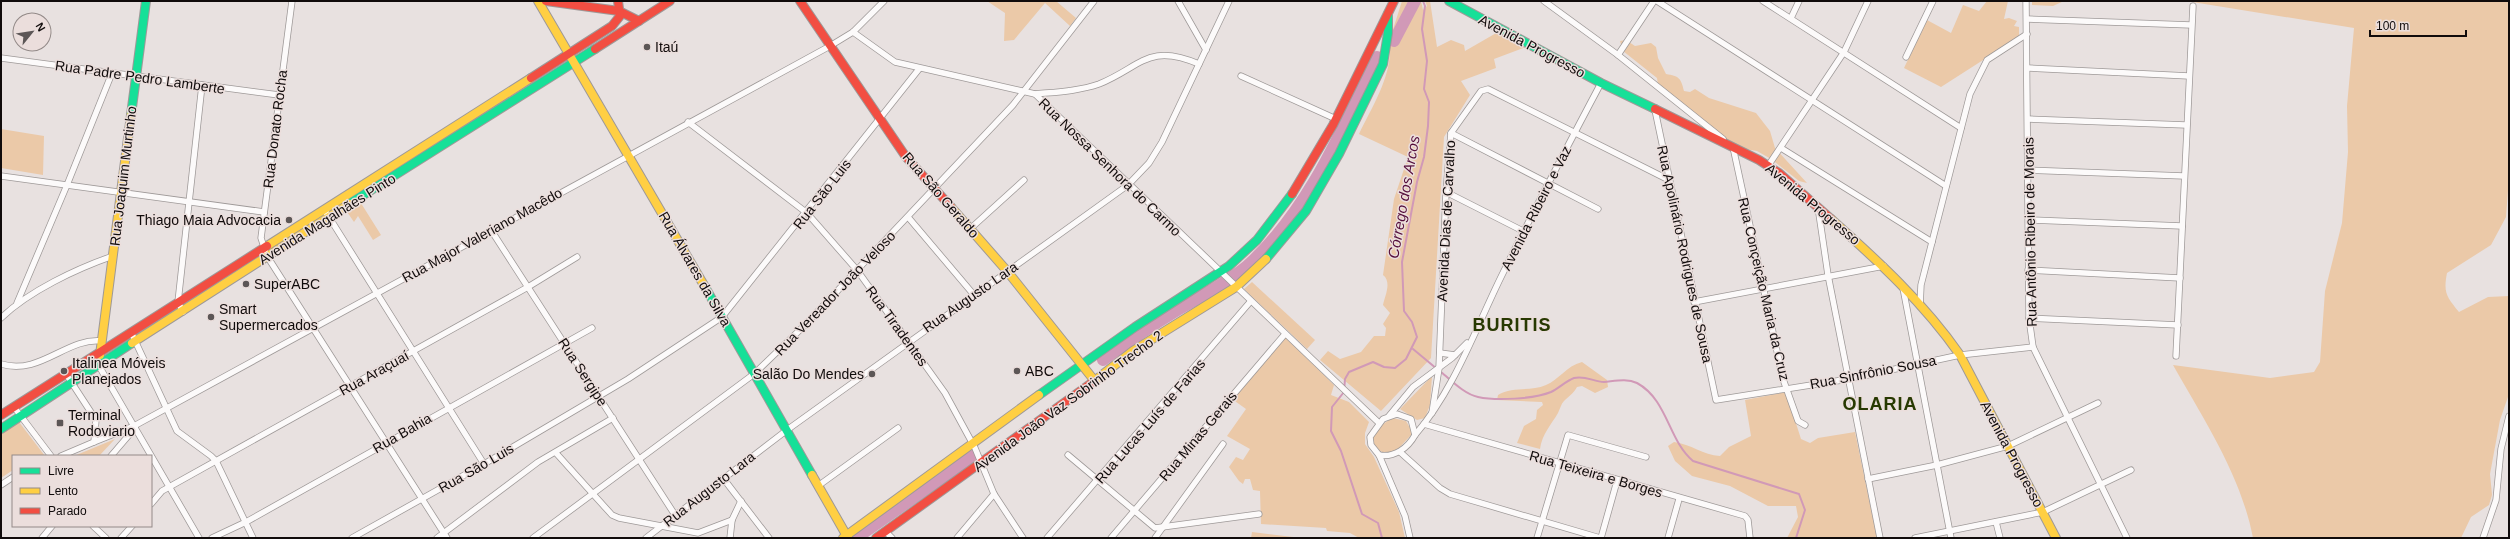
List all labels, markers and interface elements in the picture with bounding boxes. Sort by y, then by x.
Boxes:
street label: Avenida Progresso [1476,11,1588,81]
north arrow [12,12,52,52]
scale bar [2370,12,2466,38]
text: 100 m [2376,19,2409,33]
text: N [33,21,48,33]
place label: Itaú [655,39,678,55]
marker: Itaú [642,42,652,52]
street label: Rua Padre Pedro Lamberte [54,57,226,97]
street label: Rua Donato Rocha [260,69,290,189]
street label: Rua Nossa Senhora do Carmo [1036,95,1185,239]
street label: Rua Joaquim Murtinho [106,105,140,247]
water label: Córrego dos Arcos [1384,134,1423,260]
street label: Rua Antônio Ribeiro de Morais [2020,137,2040,327]
street label: Avenida Dias de Carvalho [1434,140,1458,302]
street label: Avenida Ribeiro e Vaz [1498,143,1574,273]
street label: Rua Apolinário Rodrigues de Sousa [1654,144,1716,364]
street label: Rua São Geraldo [899,149,983,241]
street label: Rua São Luis [790,156,854,232]
street label: Avenida Progresso [1763,160,1864,248]
street label: Avenida Magalhães Pinto [256,170,399,268]
street label: Rua Major Valeriano Macêdo [399,184,565,286]
street label: Rua Conçeição Maria da Cruz [1735,196,1793,382]
street label: Rua Álvares da Silva [656,209,735,329]
place label: Thiago Maia Advocacia [136,212,281,228]
marker: Thiago Maia Advocacia [284,215,294,225]
street label: Rua Vereador João Veloso [771,227,899,358]
street label: Rua Augusto Lara [920,258,1021,336]
place label: SuperABC [254,276,320,292]
marker: SuperABC [241,279,251,289]
street label: Rua Tiradentes [863,283,931,369]
place label: Smart Supermercados [219,301,318,333]
marker: Smart Supermercados [206,312,216,322]
district label: BURITIS [1473,315,1552,335]
street label: Avenida João Vaz Sobrinho Trecho 2 [970,327,1166,475]
street label: Rua Sergipe [555,335,611,409]
street label: Rua Araçuaí [336,347,412,399]
street label: Rua Sinfrônio Sousa [1808,352,1938,392]
place label: Italinea Móveis Planejados [72,355,165,387]
street label: Rua Lucas Luís de Farias [1092,356,1208,486]
place label: ABC [1025,363,1054,379]
marker: Italinea Móveis Planejados [59,366,69,376]
place label: Salão Do Mendes [753,366,864,382]
marker: ABC [1012,366,1022,376]
marker: Salão Do Mendes [867,369,877,379]
street label: Rua Minas Gerais [1156,388,1240,484]
district label: OLARIA [1843,394,1918,414]
street label: Avenida Progresso [1977,398,2047,510]
place label: Terminal Rodoviario [68,407,135,439]
street label: Rua Bahia [370,410,434,456]
marker: Terminal Rodoviario [55,418,65,428]
street label: Rua São Luis [436,440,516,496]
street label: Rua Teixeira e Borges [1528,447,1664,501]
street label: Rua Augusto Lara [660,448,758,530]
legend [12,455,152,527]
text: Livre [48,464,74,478]
text: Lento [48,484,78,498]
text: Parado [48,504,87,518]

